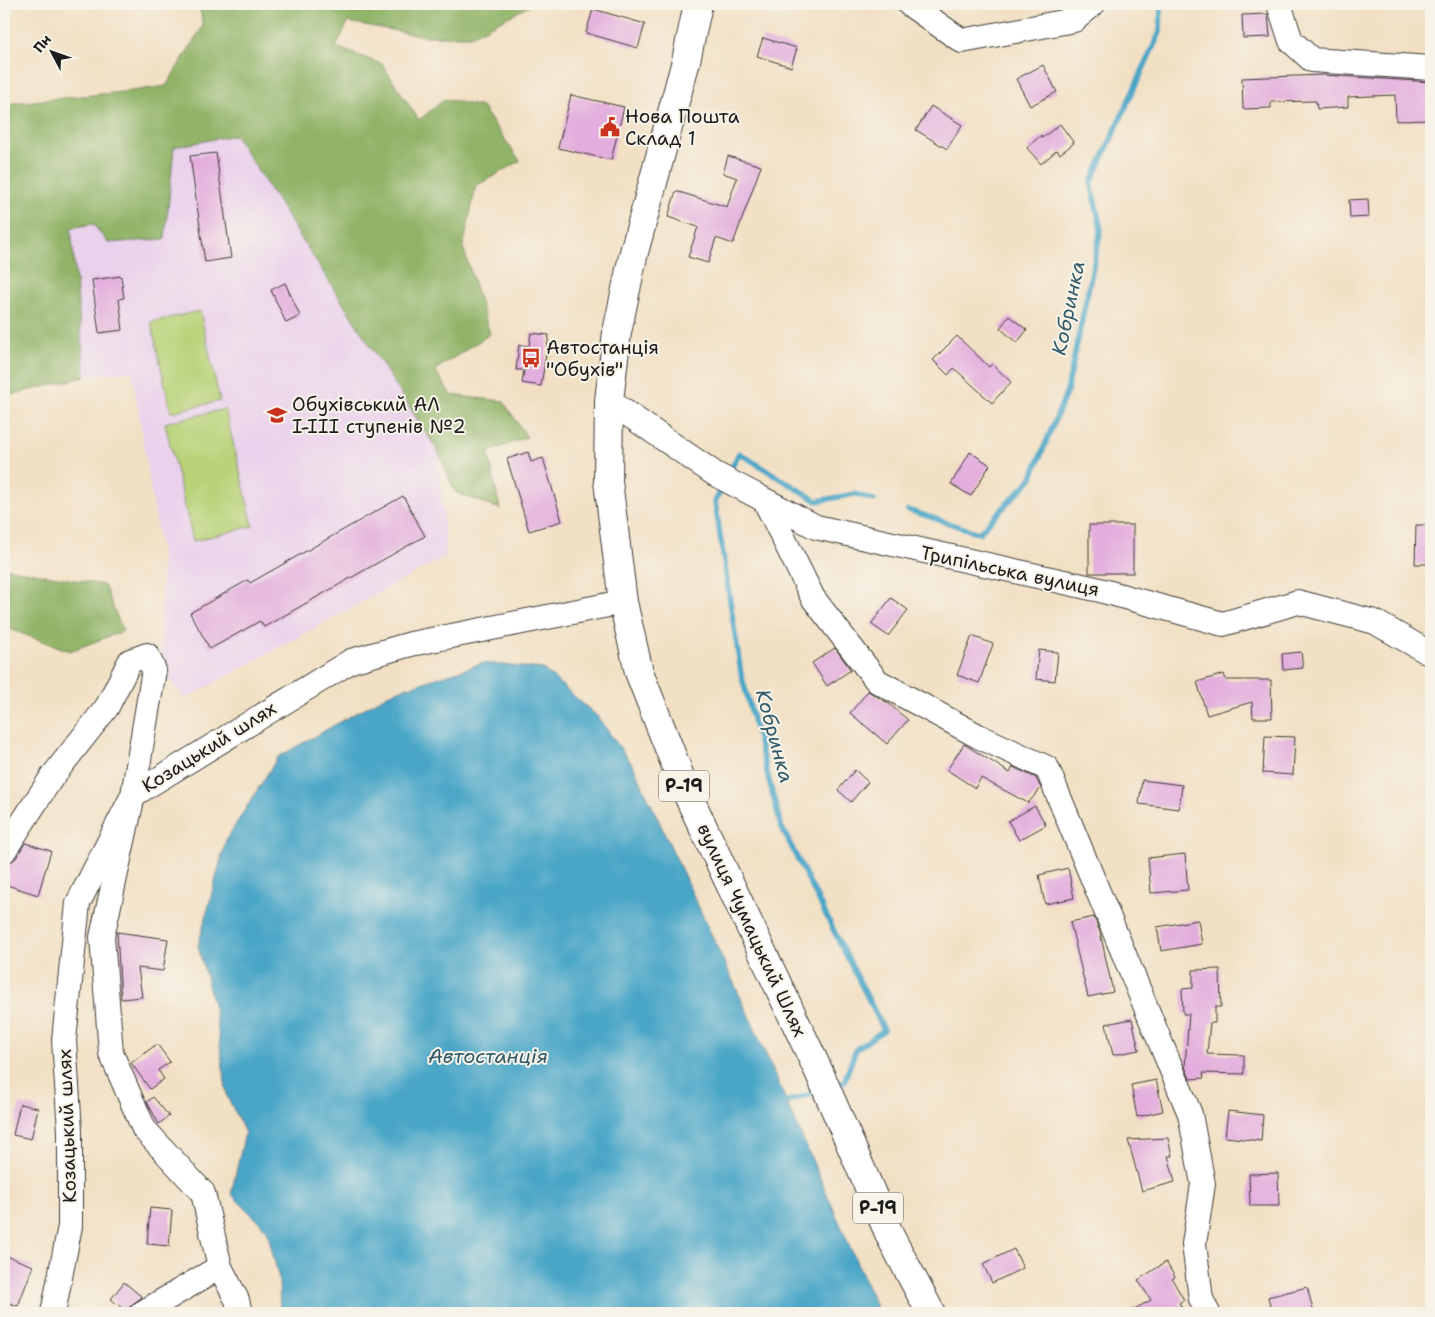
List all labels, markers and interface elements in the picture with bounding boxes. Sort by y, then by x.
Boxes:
north arrow [28,28,78,78]
text: Пн [29,31,55,56]
place label: Нова Пошта Склад 1 [625,104,740,151]
public building icon: Нова Пошта Склад 1 [599,116,621,138]
water label: Кобринка [1045,259,1091,357]
place label: Автостанція "Обухів" [546,335,659,382]
bus stop icon: Автостанція "Обухів" [520,347,542,369]
place label: Обухівський АЛ І-ІІІ ступенів №2 [292,392,466,439]
school or university icon: Обухівський АЛ І-ІІІ ступенів №2 [266,404,288,426]
street label: Трипільська вулиця [918,540,1102,602]
water label: Кобринка [750,686,800,786]
street label: Козацький шлях [137,696,281,798]
road number: Р-19 [659,770,709,801]
street label: вулиця Чумацький Шлях [691,819,813,1041]
water label: Автостанція [428,1043,548,1069]
street label: Козацький шлях [52,1049,82,1203]
road number: Р-19 [853,1192,903,1224]

